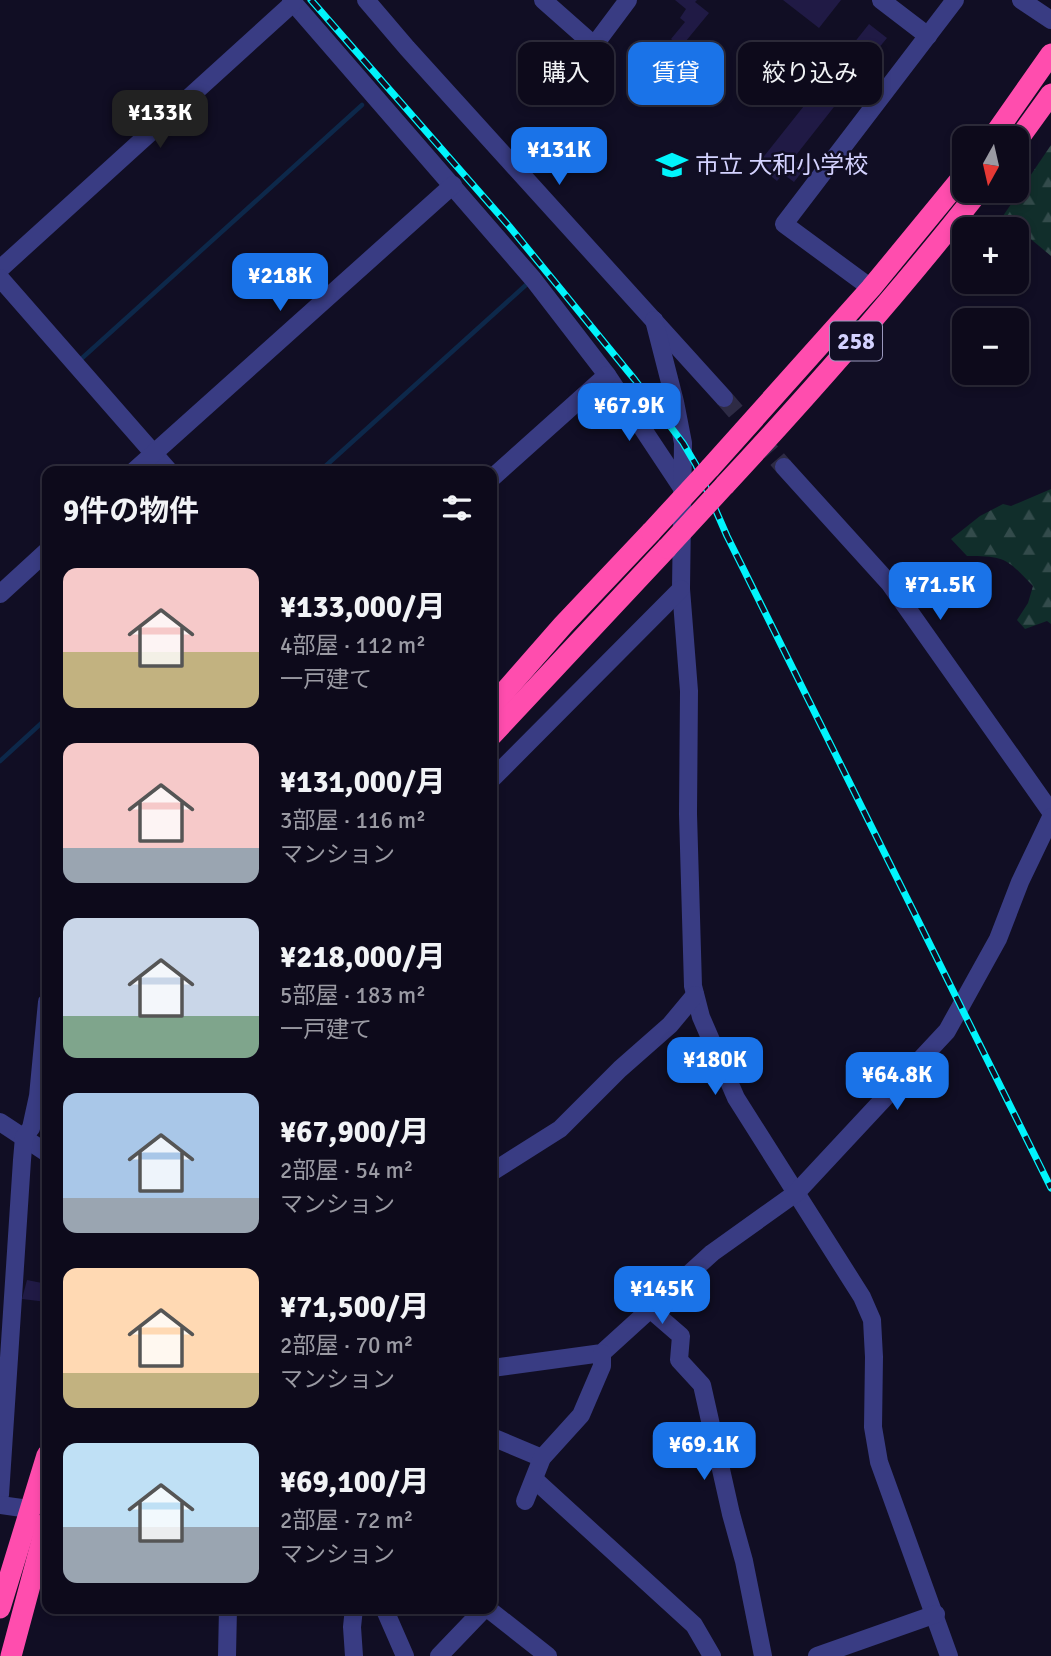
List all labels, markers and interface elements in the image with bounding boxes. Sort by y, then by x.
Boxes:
chip: 購入 [518,42,614,105]
chip: 賃貸 [628,42,724,105]
chip: 絞り込み [738,42,882,105]
pin: ¥133K [111,90,209,150]
text: ¥133K [128,98,192,127]
north arrow [952,126,1029,203]
map controls [952,126,1029,385]
pin: ¥131K [510,128,608,187]
text: ¥131K [527,135,591,164]
school or university icon: 市立 大和小学校 [655,148,689,182]
place label: 市立 大和小学校 [695,150,868,180]
button: + [952,217,1029,294]
pin: ¥218K [231,254,329,313]
text: ¥218K [248,261,312,290]
button: − [952,308,1029,385]
road number: 258 [830,322,882,360]
pin: ¥67.9K [572,384,686,443]
text: ¥67.9K [594,391,664,420]
icon: filters [438,489,476,527]
text: 9件の物件 [63,493,199,530]
pin: ¥71.5K [883,562,997,622]
text: ¥71.5K [905,570,975,599]
text: ¥133,000/月 [280,589,446,626]
icon: home [119,596,203,680]
text: 4部屋 · 112 m² [280,631,426,660]
text: 一戸建て [280,665,372,694]
text: ¥131,000/月 [280,764,446,801]
icon: home [119,771,203,855]
text: 3部屋 · 116 m² [280,806,426,835]
text: マンション [280,840,395,869]
text: ¥218,000/月 [280,939,446,976]
icon: home [119,946,203,1030]
text: 5部屋 · 183 m² [280,981,426,1010]
text: 一戸建て [280,1015,372,1044]
pin: ¥180K [666,1038,764,1097]
text: ¥180K [683,1045,747,1074]
pin: ¥64.8K [840,1052,954,1112]
text: ¥64.8K [862,1060,932,1089]
text: ¥67,900/月 [280,1114,430,1151]
icon: home [119,1121,203,1205]
text: 2部屋 · 54 m² [280,1156,413,1185]
text: マンション [280,1190,395,1219]
pin: ¥145K [613,1266,711,1326]
text: ¥145K [630,1274,694,1303]
text: ¥71,500/月 [280,1289,430,1326]
icon: home [119,1296,203,1380]
text: 2部屋 · 70 m² [280,1331,413,1360]
text: マンション [280,1365,395,1394]
pin: ¥69.1K [647,1422,761,1482]
text: ¥69.1K [669,1430,739,1459]
text: ¥69,100/月 [280,1464,430,1501]
icon: home [119,1471,203,1555]
text: 2部屋 · 72 m² [280,1506,413,1535]
text: マンション [280,1540,395,1569]

